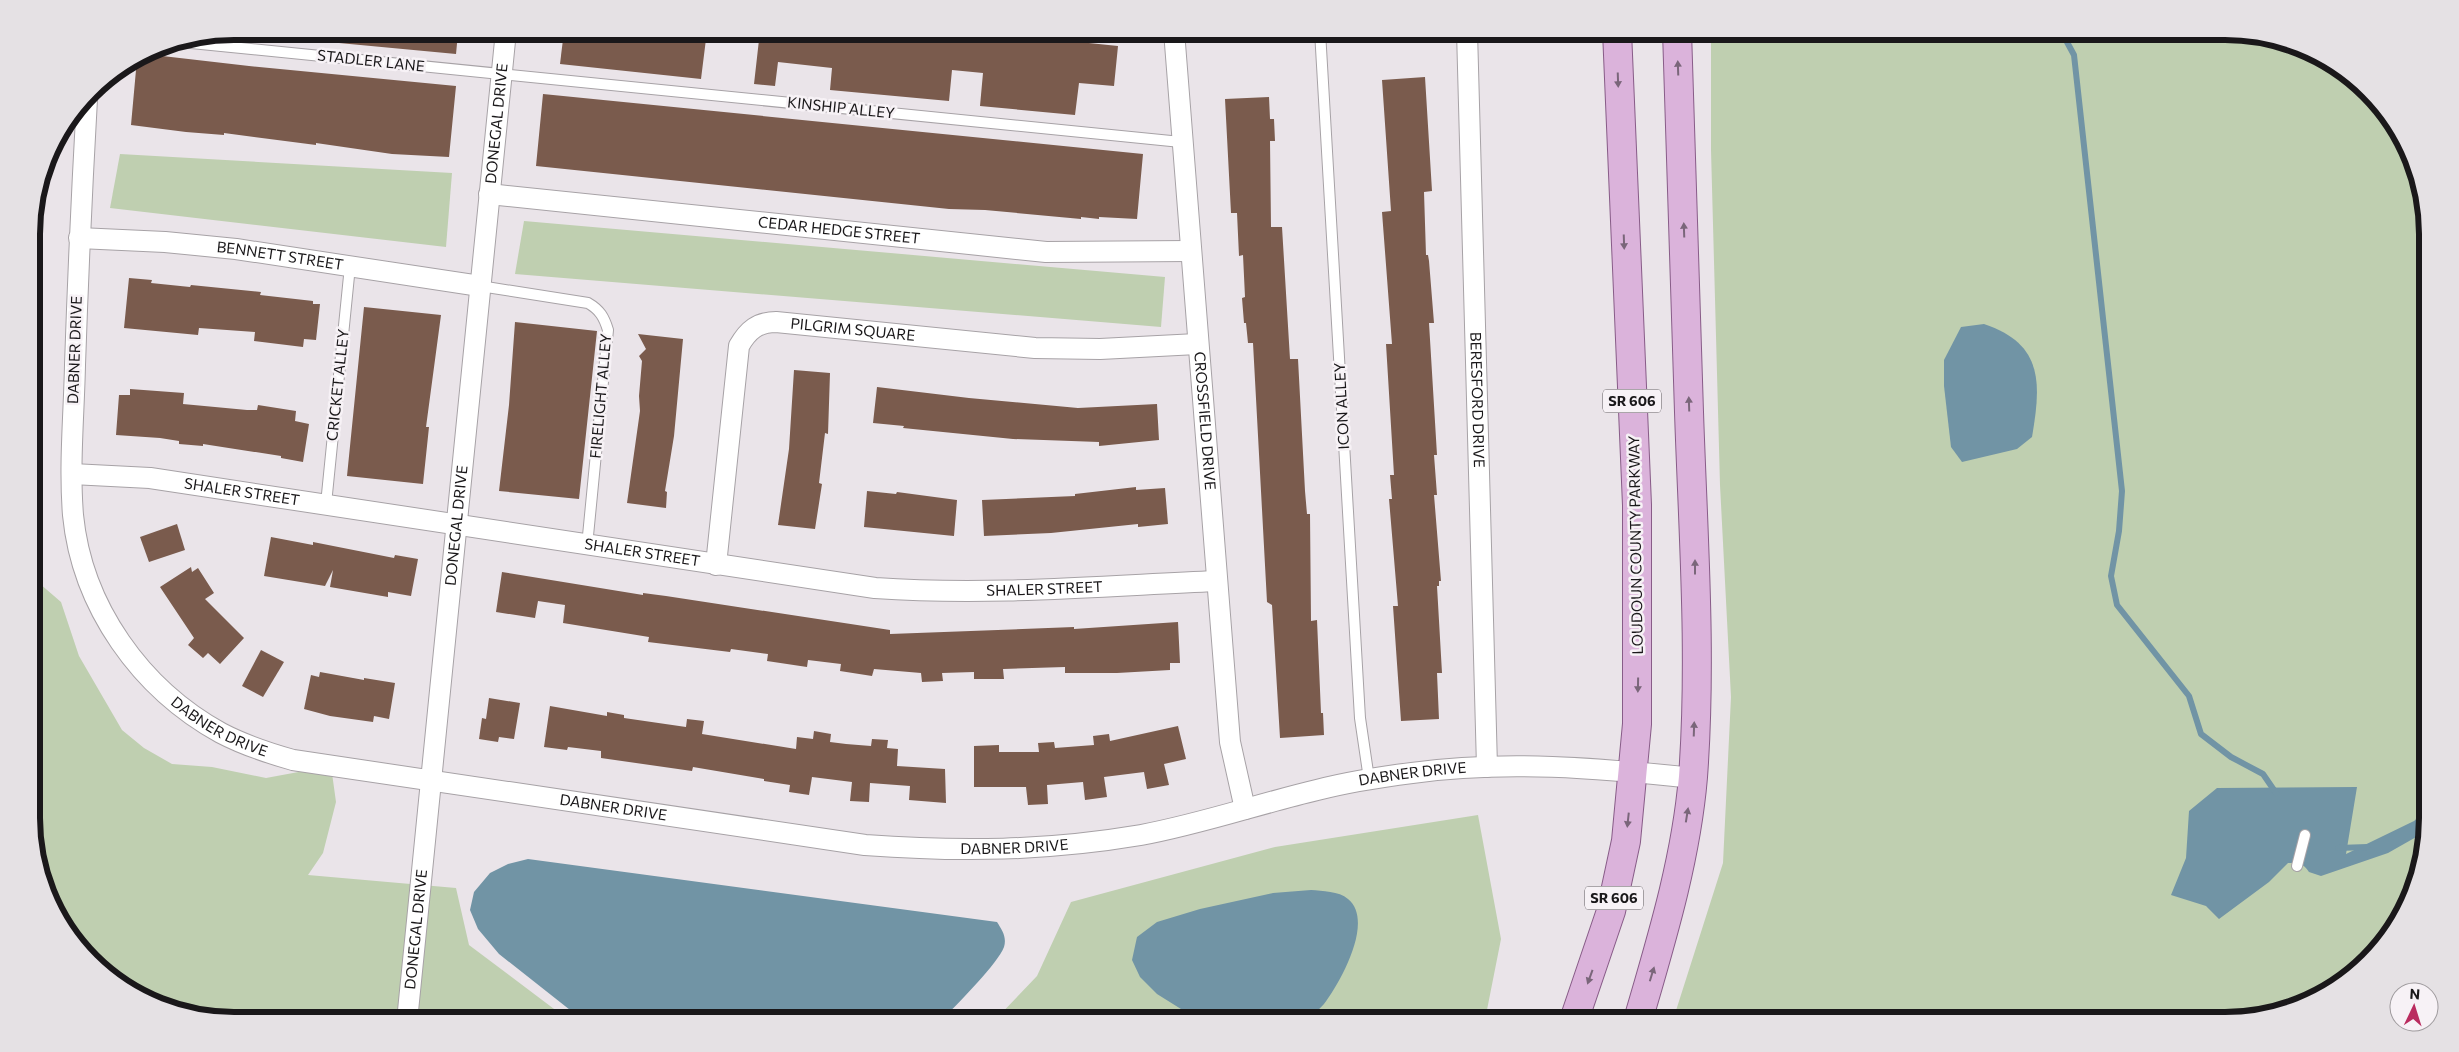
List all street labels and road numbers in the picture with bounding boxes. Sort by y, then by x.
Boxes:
street label: STADLER LANE [317,45,426,75]
street label: DONEGAL DRIVE [481,62,511,184]
street label: KINSHIP ALLEY [786,92,896,122]
street label: CEDAR HEDGE STREET [757,212,921,247]
street label: BENNETT STREET [216,237,345,273]
street label: DABNER DRIVE [63,295,85,404]
street label: PILGRIM SQUARE [790,313,916,344]
street label: CRICKET ALLEY [322,328,352,442]
street label: FIRELIGHT ALLEY [586,332,614,459]
street label: BERESFORD DRIVE [1467,332,1489,468]
street label: CROSSFIELD DRIVE [1191,351,1220,491]
street label: ICON ALLEY [1330,362,1352,450]
road number: SR 606 [1603,390,1661,412]
street label: LOUDOUN COUNTY PARKWAY [1624,435,1646,655]
street label: DONEGAL DRIVE [441,464,471,586]
street label: SHALER STREET [183,473,301,509]
street label: SHALER STREET [583,534,702,569]
street label: SHALER STREET [986,577,1104,599]
street label: DABNER DRIVE [168,692,270,760]
street label: DABNER DRIVE [1357,758,1467,789]
street label: DABNER DRIVE [558,790,668,823]
street label: DABNER DRIVE [960,835,1069,857]
street label: DONEGAL DRIVE [400,868,430,990]
road number: SR 606 [1585,886,1643,910]

